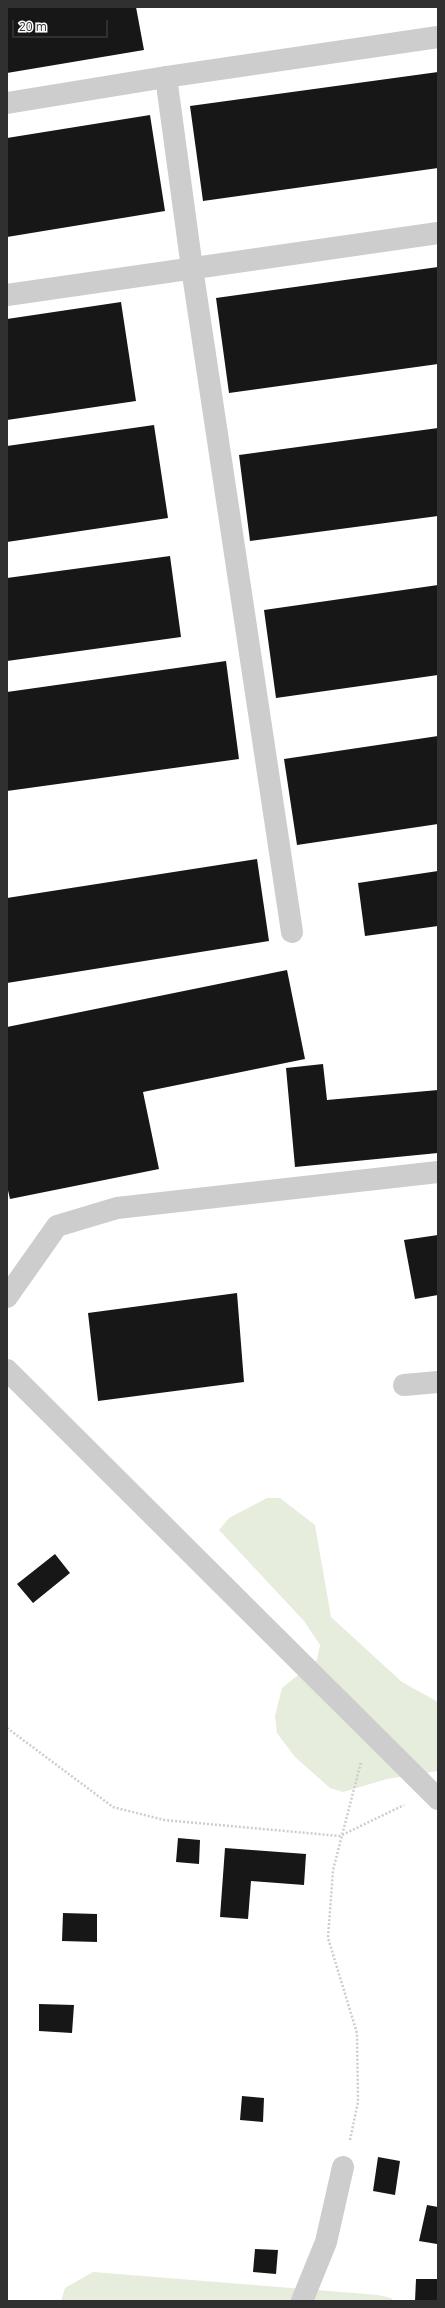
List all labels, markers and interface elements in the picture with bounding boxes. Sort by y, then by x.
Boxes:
scale bar [14,12,110,38]
text: 20 m [19,18,47,35]

